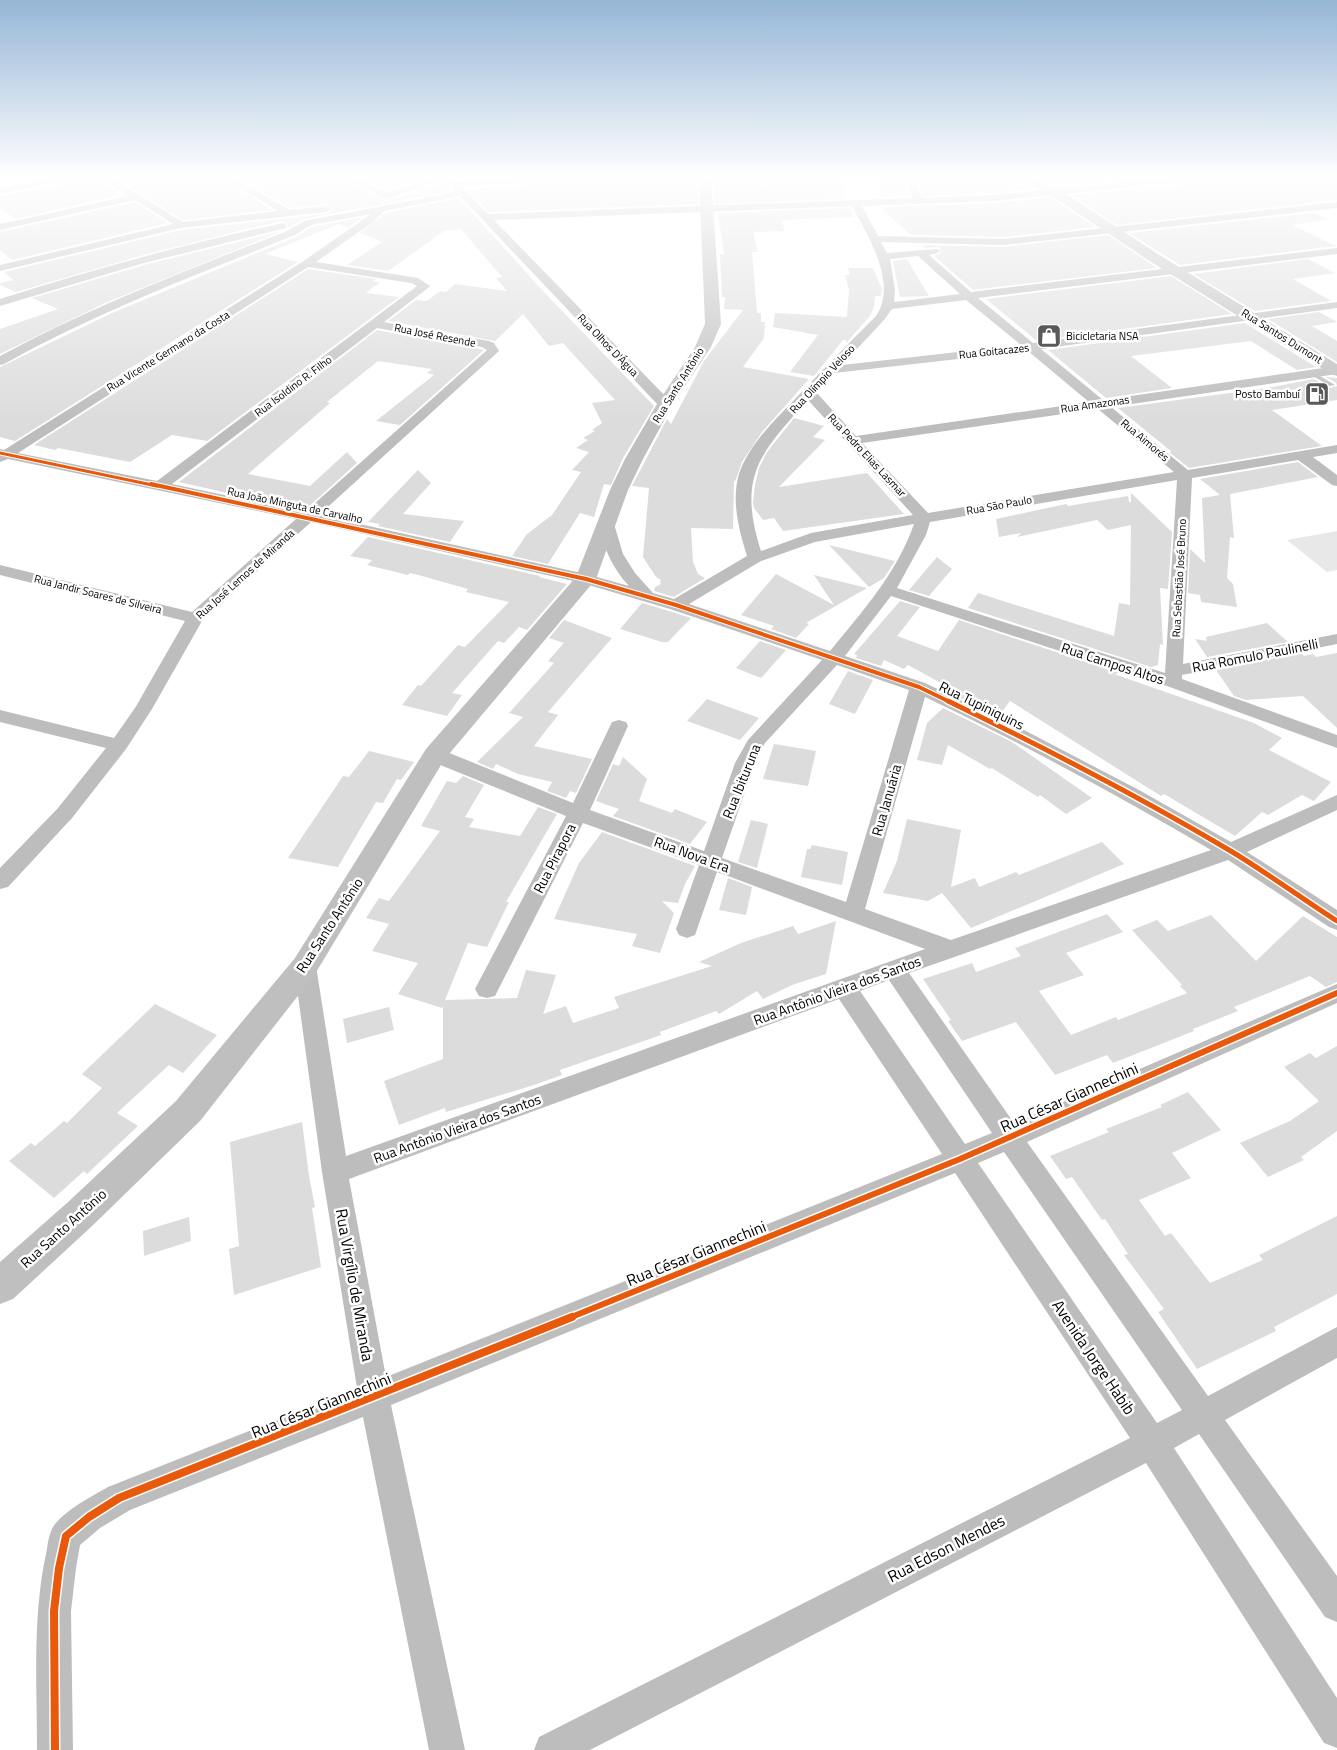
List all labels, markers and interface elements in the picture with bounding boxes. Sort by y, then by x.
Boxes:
street label: Rua Santos Dumont [1238,305,1326,367]
street label: Rua Vicente Germano da Costa [103,306,233,395]
street label: Rua Olhos D'Água [574,310,643,380]
street label: Rua José Resende [393,319,478,351]
shop icon: Bicicletaria NSA [1036,323,1062,349]
place label: Bicicletaria NSA [1066,328,1139,344]
street label: Rua Goitacazes [958,339,1030,363]
street label: Rua Olímpio Veloso [786,341,858,417]
street label: Rua Santo Antônio [648,344,708,426]
street label: Rua Isoldino R. Filho [251,351,335,420]
fuel station icon: Posto Bambuí [1304,381,1330,407]
place label: Posto Bambuí [1235,386,1302,402]
street label: Rua Amazonas [1060,391,1130,417]
street label: Rua Pedro Elias Lasmar [824,410,910,500]
street label: Rua Aimorés [1117,415,1173,465]
street label: Rua João Minguta de Carvalho [226,483,364,527]
street label: Rua São Paulo [965,491,1033,519]
street label: Rua Sebastião José Bruno [1168,518,1190,638]
street label: Rua José Lemos de Miranda [192,525,298,623]
street label: Rua Jandir Soares de Silveira [33,570,164,618]
street label: Rua Romulo Paulinelli [1190,632,1320,678]
street label: Rua Campos Altos [1059,636,1167,690]
street label: Rua Tupiniquins [936,675,1028,735]
street label: Rua Ibituruna [716,740,766,822]
street label: Rua Januária [866,762,906,838]
street label: Rua Pirapora [527,819,581,897]
street label: Rua Nova Era [651,831,733,877]
street label: Rua Santo Antônio [290,873,368,977]
street label: Rua Antônio Vieira dos Santos [750,950,924,1030]
street label: Rua César Giannechini [996,1056,1142,1138]
street label: Rua Antônio Vieira dos Santos [370,1088,544,1168]
street label: Rua Santo Antônio [15,1183,111,1273]
street label: Rua Virgílio de Miranda [330,1207,380,1363]
street label: Rua César Giannechini [623,1214,769,1292]
street label: Avenida Jorge Habib [1046,1295,1142,1419]
street label: Rua César Giannechini [248,1366,394,1444]
street label: Rua Edson Mendes [883,1508,1009,1588]

